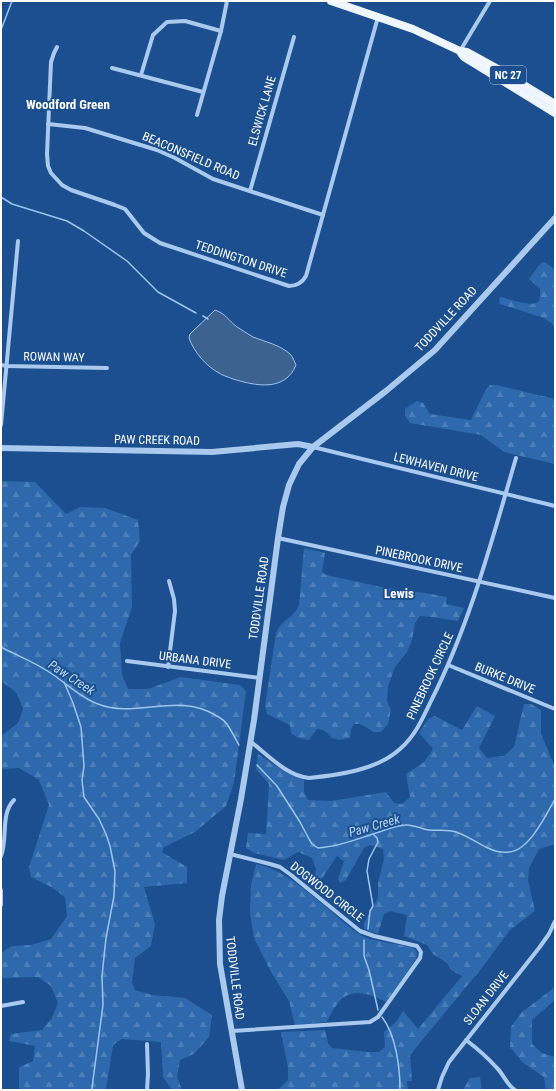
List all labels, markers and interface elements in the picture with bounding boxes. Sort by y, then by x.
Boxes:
road number: NC 27 [490,66,526,84]
street label: ELSWICK LANE [245,74,279,148]
district label: Woodford Green [26,97,110,112]
street label: BEACONSFIELD ROAD [140,129,242,183]
street label: TEDDINGTON DRIVE [193,238,289,280]
street label: TODDVILLE ROAD [412,283,480,354]
street label: ROWAN WAY [23,349,85,365]
street label: PAW CREEK ROAD [114,432,200,448]
street label: LEWHAVEN DRIVE [392,450,480,484]
street label: PINEBROOK DRIVE [374,543,464,575]
street label: TODDVILLE ROAD [246,555,272,641]
district label: Lewis [384,586,414,601]
street label: PINEBROOK CIRCLE [404,630,456,722]
street label: URBANA DRIVE [158,649,232,671]
water label: Paw Creek [46,657,98,698]
street label: BURKE DRIVE [473,660,537,696]
water label: Paw Creek [347,811,402,840]
street label: DOGWOOD CIRCLE [288,859,366,925]
street label: TODDVILLE ROAD [223,935,247,1021]
street label: SLOAN DRIVE [461,968,511,1028]

